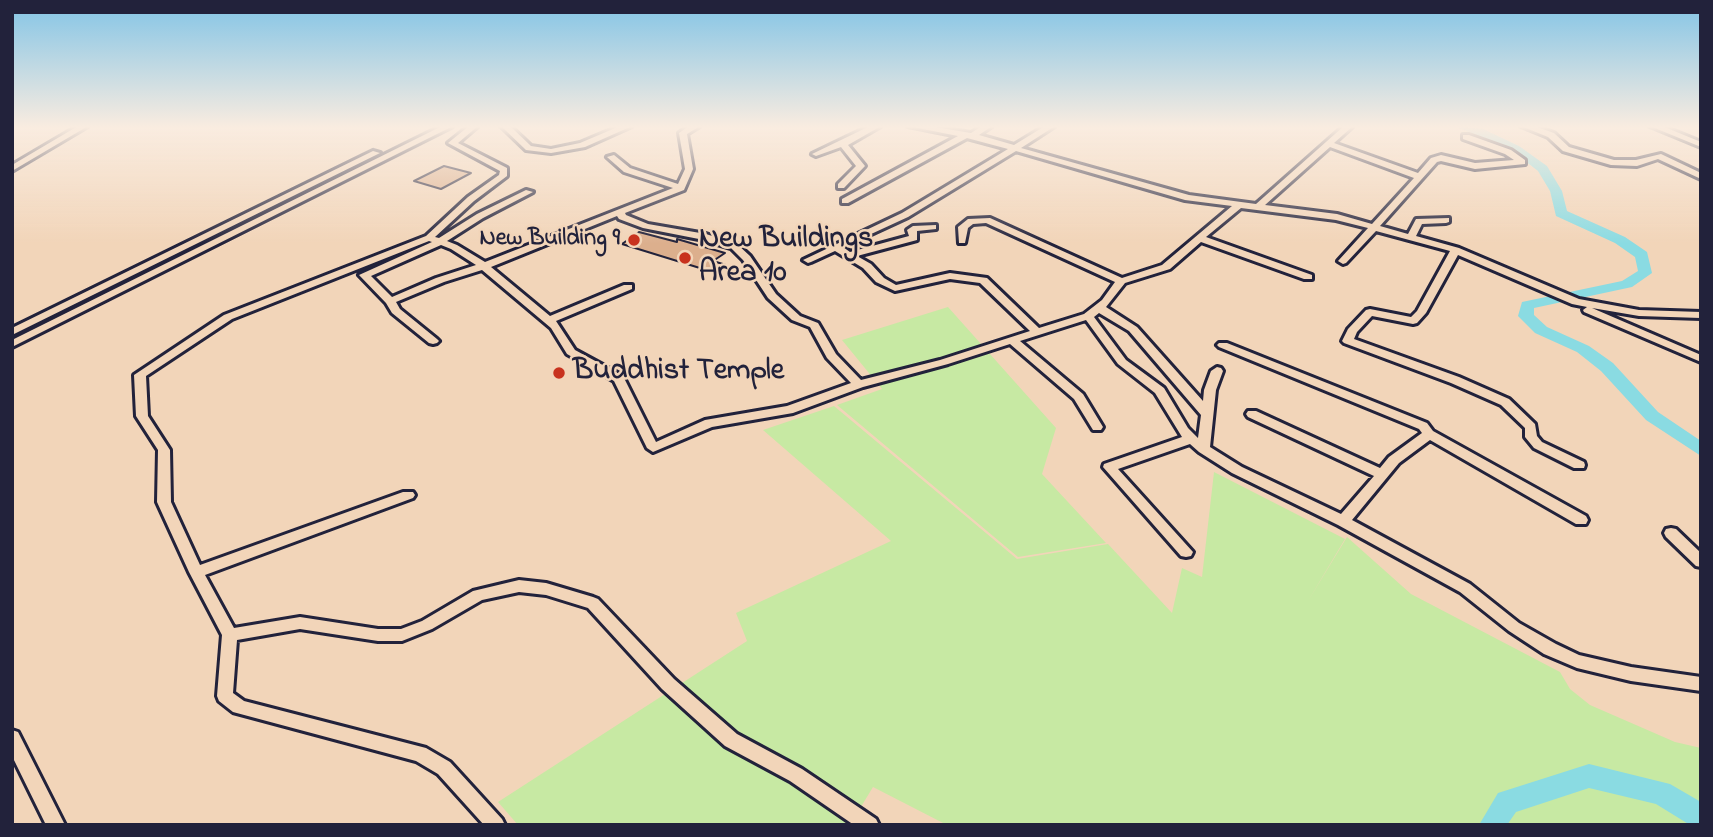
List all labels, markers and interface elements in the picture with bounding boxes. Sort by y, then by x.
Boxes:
place label: New Buildings Area 10 [699,223,873,294]
place label: New Building 9 [479,226,620,254]
marker: New Building 9 [626,232,642,248]
marker: New Buildings Area 10 [677,250,693,266]
place label: Buddhist Temple [573,355,784,391]
marker: Buddhist Temple [551,365,567,381]

